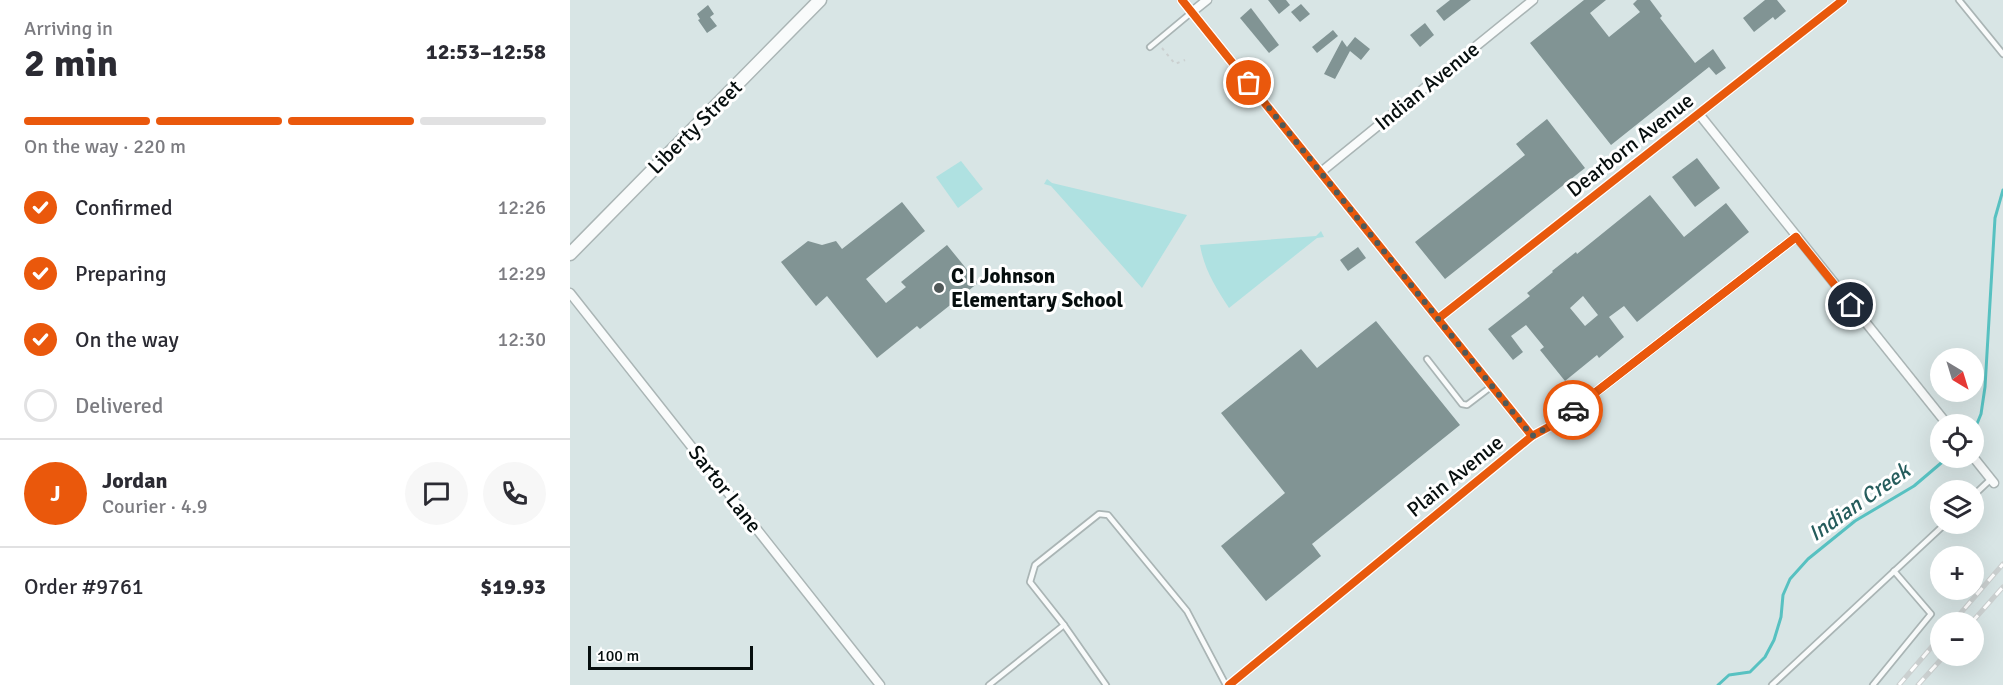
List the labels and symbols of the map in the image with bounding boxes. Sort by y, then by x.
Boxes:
street label: Indian Avenue [1370,36,1484,136]
pin [1223,57,1274,108]
street label: Liberty Street [642,74,748,180]
street label: Dearborn Avenue [1561,87,1699,203]
place label: C I Johnson Elementary School [951,263,1123,313]
pin [1825,279,1876,330]
marker: C I Johnson Elementary School [932,281,946,295]
north arrow [1930,348,1984,402]
courier [1543,380,1603,440]
street label: Plain Avenue [1402,429,1508,523]
street label: Sartor Lane [683,440,767,538]
water label: Indian Creek [1803,456,1917,547]
scale bar [588,643,753,670]

